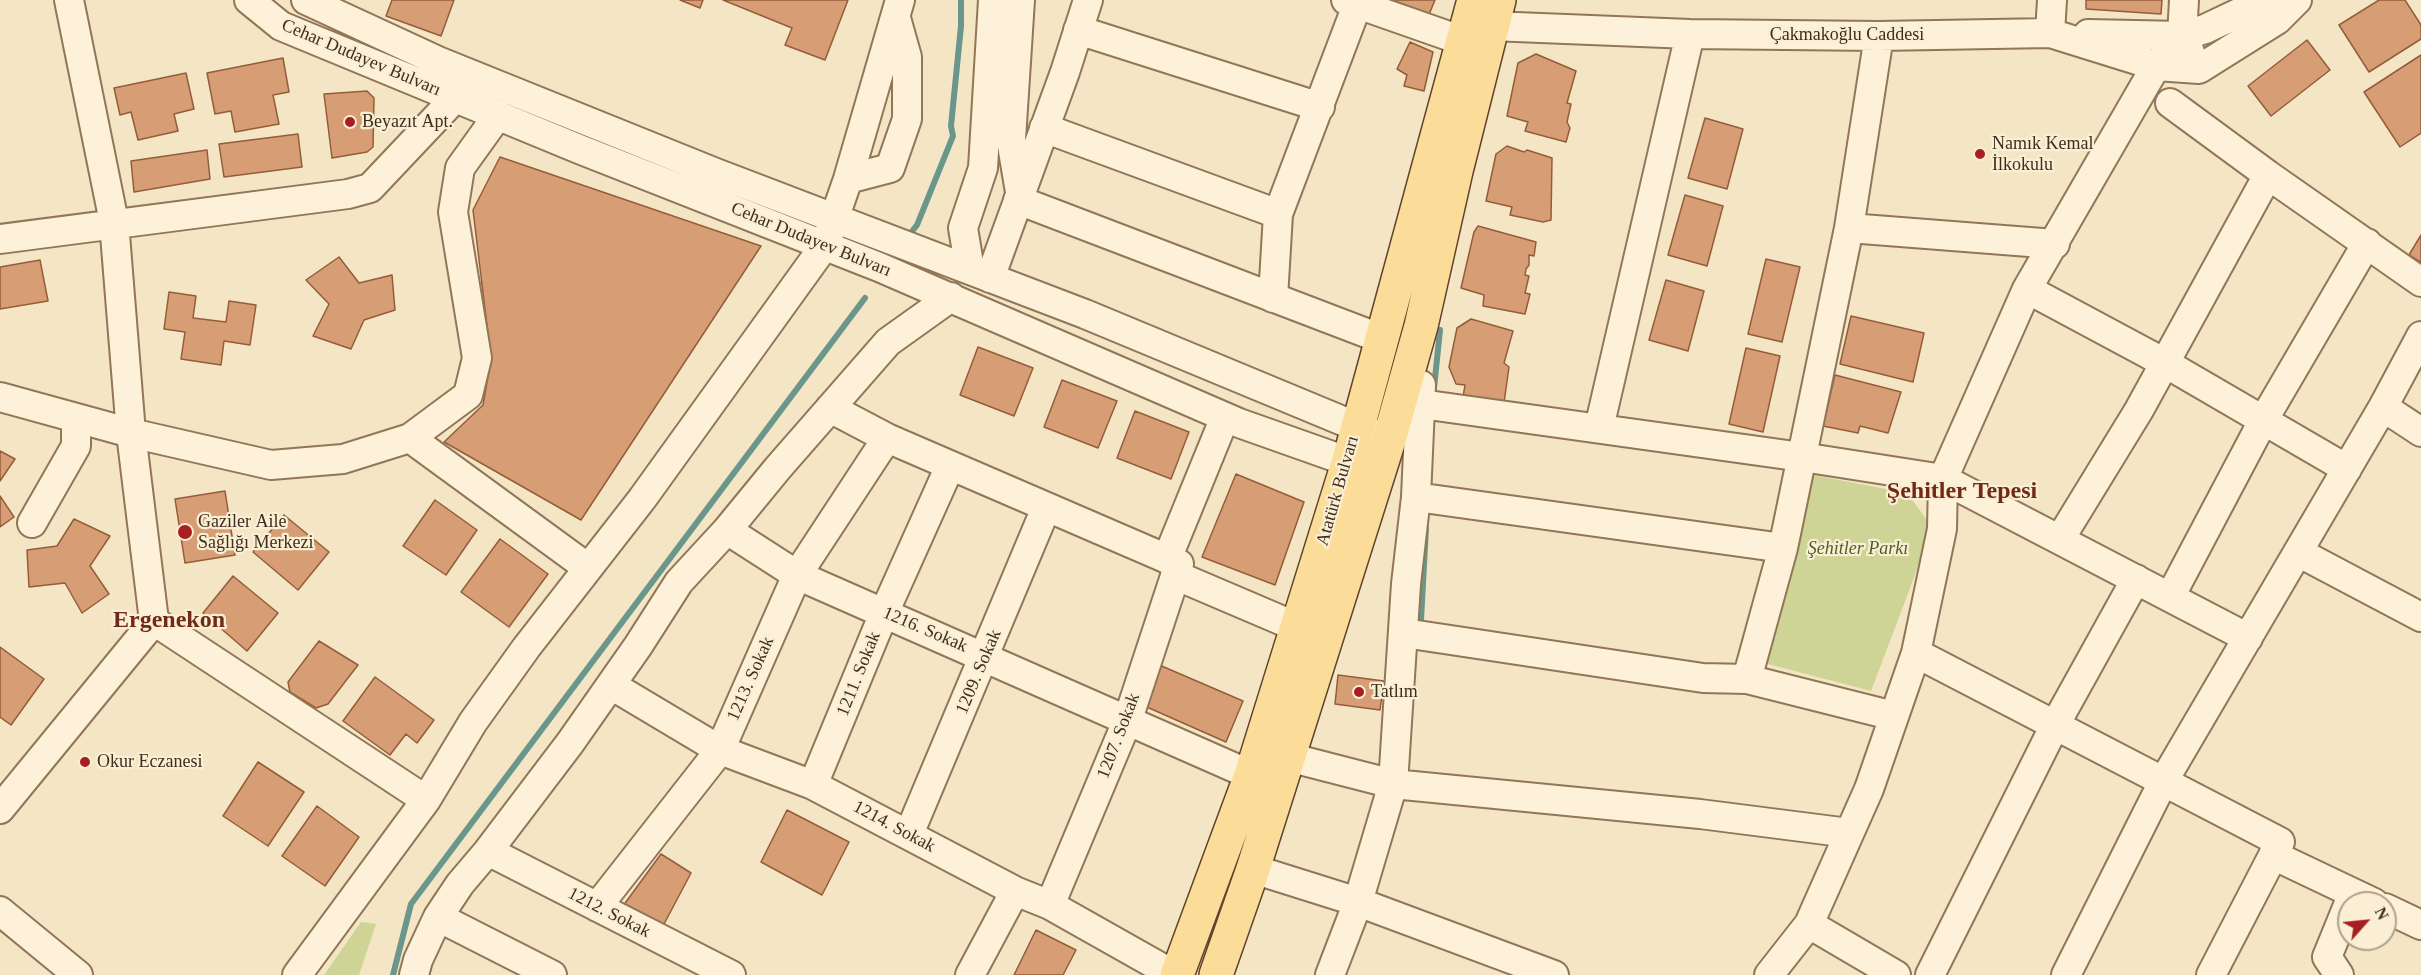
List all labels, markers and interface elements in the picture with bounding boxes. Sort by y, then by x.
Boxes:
street label: Cehar Dudayev Bulvarı [278,15,444,101]
street label: Çakmakoğlu Caddesi [1770,24,1924,46]
place label: Beyazıt Apt. [362,111,453,133]
marker: Beyazıt Apt. [343,115,357,129]
place label: Namık Kemal İlkokulu [1992,133,2093,176]
marker: Namık Kemal İlkokulu [1973,147,1987,161]
street label: Cehar Dudayev Bulvarı [728,198,894,282]
street label: Atatürk Bulvarı [1312,433,1364,549]
district label: Şehitler Tepesi [1887,478,2037,506]
place label: Gaziler Aile Sağlığı Merkezi [198,511,313,554]
marker: Gaziler Aile Sağlığı Merkezi [176,523,194,541]
park label: Şehitler Parkı [1808,538,1908,560]
street label: 1216. Sokak [879,602,971,658]
district label: Ergenekon [113,607,225,635]
street label: 1209. Sokak [951,626,1007,718]
street label: 1211. Sokak [832,629,886,719]
street label: 1213. Sokak [723,633,779,725]
place label: Tatlım [1371,681,1418,703]
marker: Tatlım [1352,685,1366,699]
street label: 1207. Sokak [1093,690,1145,782]
place label: Okur Eczanesi [97,751,202,773]
marker: Okur Eczanesi [78,755,92,769]
street label: 1214. Sokak [849,796,939,858]
street label: 1212. Sokak [564,883,654,943]
north arrow [2337,891,2397,951]
text: N [2372,904,2392,923]

